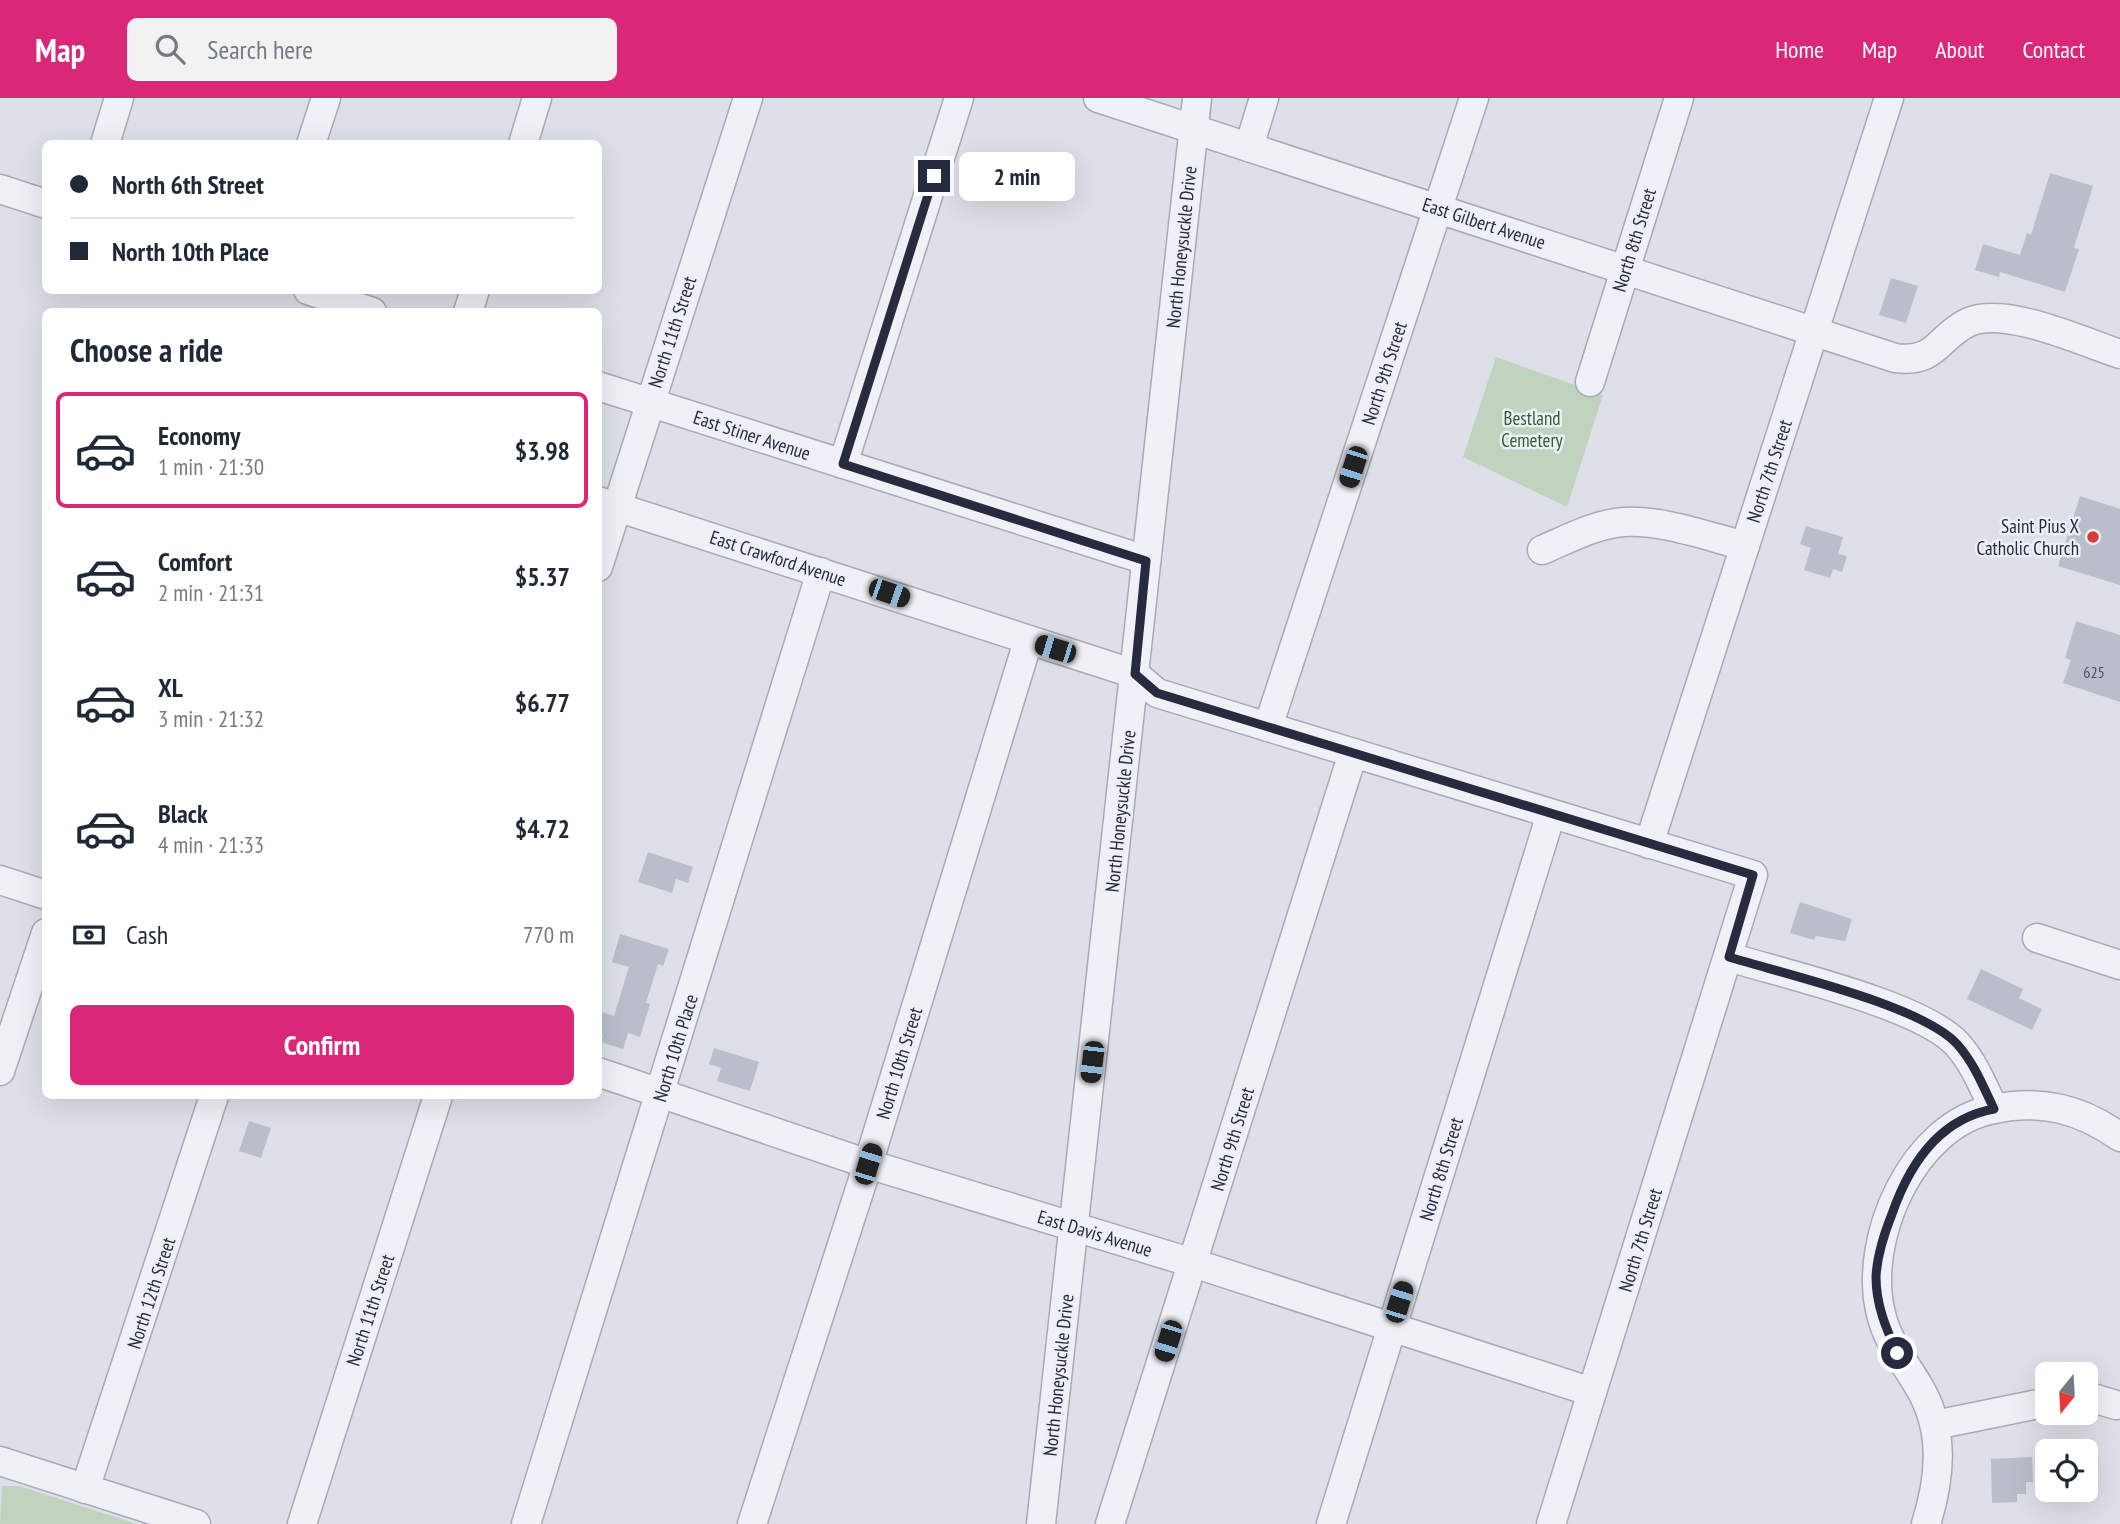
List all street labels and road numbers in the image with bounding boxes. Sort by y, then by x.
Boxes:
street label: North Honeysuckle Drive [1161,165,1201,329]
street label: North 8th Street [1607,184,1661,295]
street label: East Gilbert Avenue [1419,192,1549,254]
street label: North 11th Street [643,273,702,391]
street label: North 9th Street [1356,318,1412,428]
street label: East Stiner Avenue [690,405,814,465]
street label: North 7th Street [1741,416,1797,526]
street label: East Crawford Avenue [707,525,849,591]
street label: North Honeysuckle Drive [1100,729,1140,893]
street label: North 10th Place [647,991,703,1105]
street label: North 10th Street [871,1003,928,1122]
street label: North 9th Street [1205,1083,1259,1194]
street label: North 8th Street [1414,1113,1468,1224]
street label: North 7th Street [1613,1185,1667,1295]
street label: East Davis Avenue [1035,1204,1155,1262]
street label: North 12th Street [122,1234,181,1352]
street label: North 11th Street [341,1251,400,1369]
street label: North Honeysuckle Drive [1038,1293,1078,1457]

